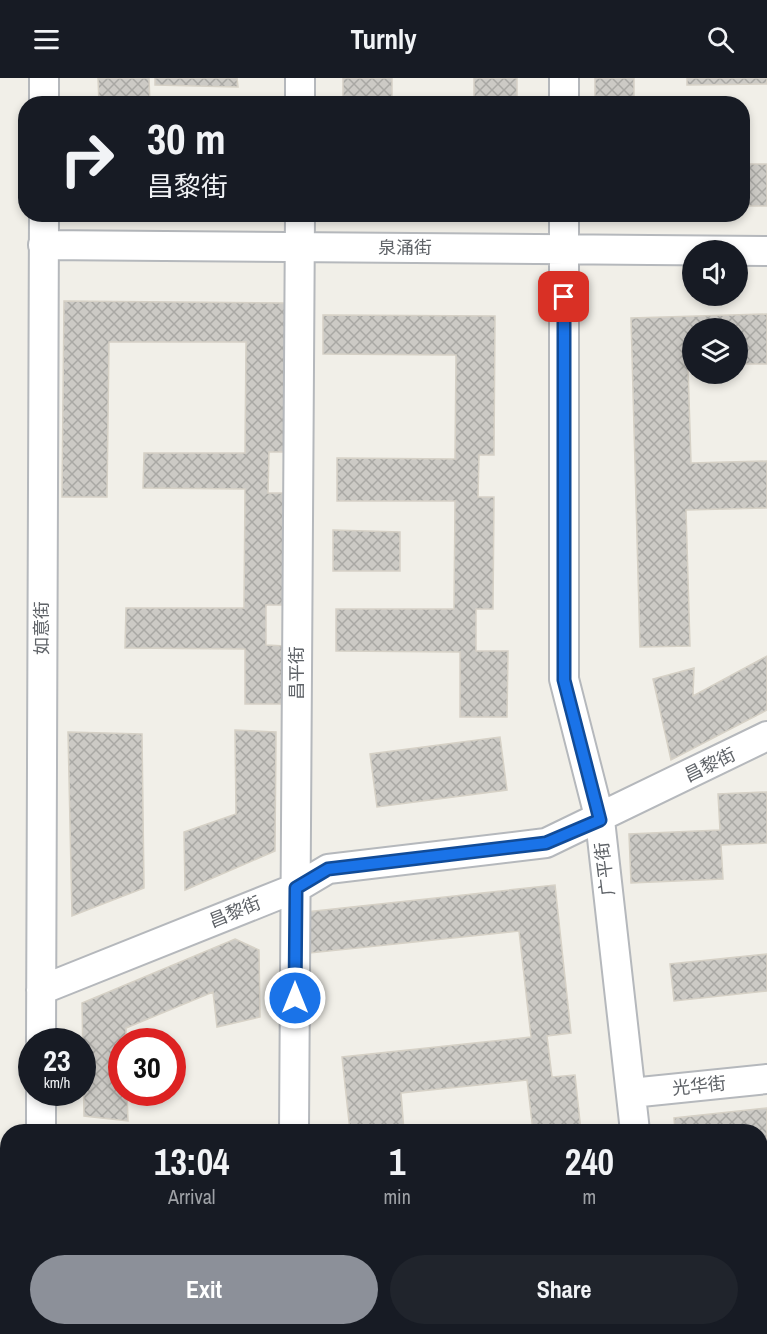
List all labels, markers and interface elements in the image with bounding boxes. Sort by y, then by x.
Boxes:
text: Turnly [350,21,417,57]
icon: menu [30,23,63,56]
icon: search [704,23,737,56]
text: 30 m [147,111,226,167]
icon: right [48,120,126,198]
text: 昌黎街 [147,168,228,204]
street label: 泉涌街 [378,235,432,260]
map controls [682,240,748,384]
button: sound [682,240,748,306]
pin [538,271,589,322]
icon: arrive [547,280,580,313]
button: layers [682,318,748,384]
street label: 如意街 [29,601,54,655]
street label: 昌平街 [284,646,309,700]
street label: 昌黎街 [680,741,740,788]
street label: 广平街 [589,841,620,897]
street label: 昌黎街 [205,890,265,933]
position arrow [263,966,327,1030]
speed limit sign: 30 [108,1028,186,1106]
text: 23 [43,1040,71,1080]
street label: 光华街 [671,1070,727,1101]
text: km/h [44,1072,70,1093]
text: 13:04 [154,1138,229,1186]
text: 1 [389,1138,405,1186]
text: 240 [565,1138,614,1186]
text: Arrival [168,1183,215,1210]
text: min [383,1183,411,1210]
text: m [583,1183,596,1210]
button: Exit [30,1255,378,1324]
button: Share [390,1255,738,1324]

